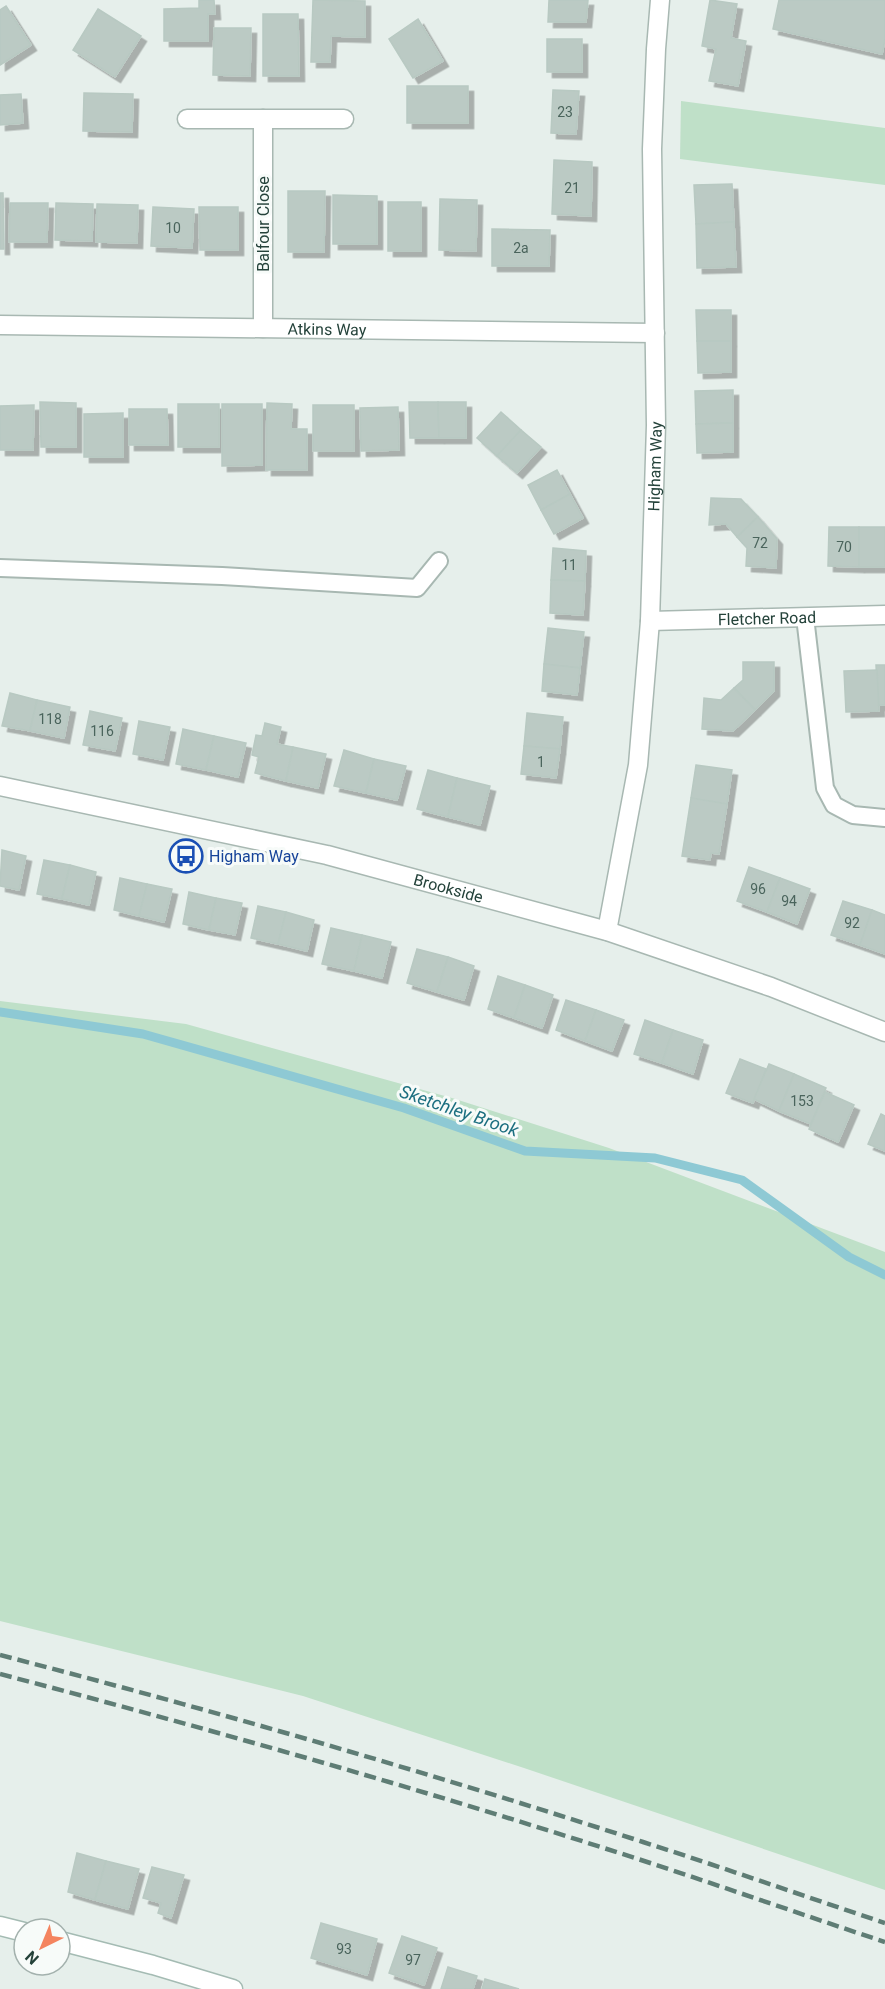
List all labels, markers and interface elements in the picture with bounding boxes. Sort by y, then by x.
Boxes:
house number: 23 [557,104,573,120]
street label: Balfour Close [254,176,273,272]
house number: 21 [564,180,580,196]
house number: 10 [165,220,181,236]
house number: 2a [513,240,529,256]
street label: Atkins Way [287,320,367,339]
street label: Higham Way [644,421,666,512]
house number: 72 [752,535,768,551]
house number: 70 [836,539,852,555]
house number: 11 [561,557,577,573]
street label: Fletcher Road [718,608,816,629]
house number: 118 [38,711,62,727]
house number: 116 [90,723,114,739]
house number: 1 [537,754,545,770]
bus stop icon: Higham Way [168,838,204,874]
place label: Higham Way [209,847,299,866]
street label: Brookside [411,870,485,907]
house number: 96 [750,881,766,897]
house number: 94 [781,893,797,909]
house number: 92 [844,915,860,931]
water label: Sketchley Brook [397,1080,522,1141]
house number: 153 [790,1093,814,1109]
north arrow [12,1917,72,1977]
house number: 93 [336,1941,352,1957]
text: N [22,1947,43,1968]
house number: 97 [405,1952,421,1968]

